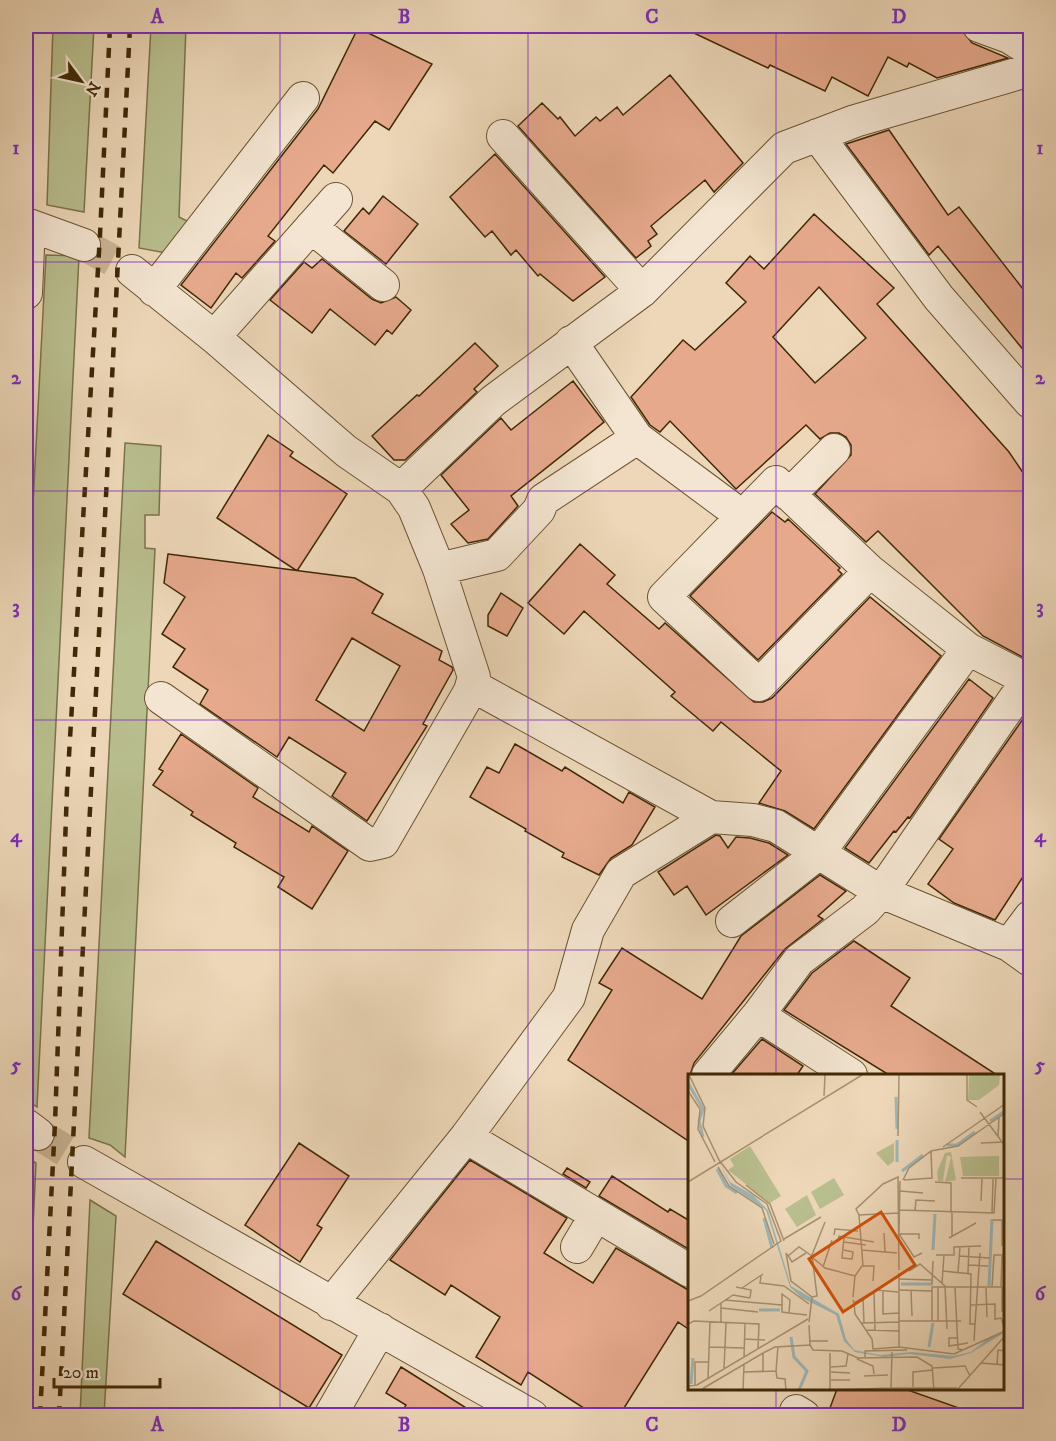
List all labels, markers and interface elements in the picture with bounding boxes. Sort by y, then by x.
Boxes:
text: A [150,5,165,30]
text: B [398,5,410,30]
text: C [645,5,659,30]
text: D [892,5,907,30]
north arrow [51,51,111,111]
text: N [81,78,105,100]
text: 1 [12,136,20,161]
text: 1 [1036,136,1044,161]
text: 2 [11,366,22,391]
text: 2 [1035,366,1046,391]
text: 3 [12,595,20,620]
text: 3 [1036,595,1044,620]
text: 4 [10,824,23,849]
text: 4 [1034,824,1047,849]
text: 5 [10,1053,21,1078]
text: 5 [1034,1053,1045,1078]
inset map [688,1074,1005,1390]
text: 6 [11,1282,23,1307]
text: 6 [1035,1282,1047,1307]
scale bar [54,1351,160,1389]
text: 20 m [63,1362,99,1384]
text: A [150,1413,165,1438]
text: B [398,1413,410,1438]
text: C [645,1413,659,1438]
text: D [892,1413,907,1438]

